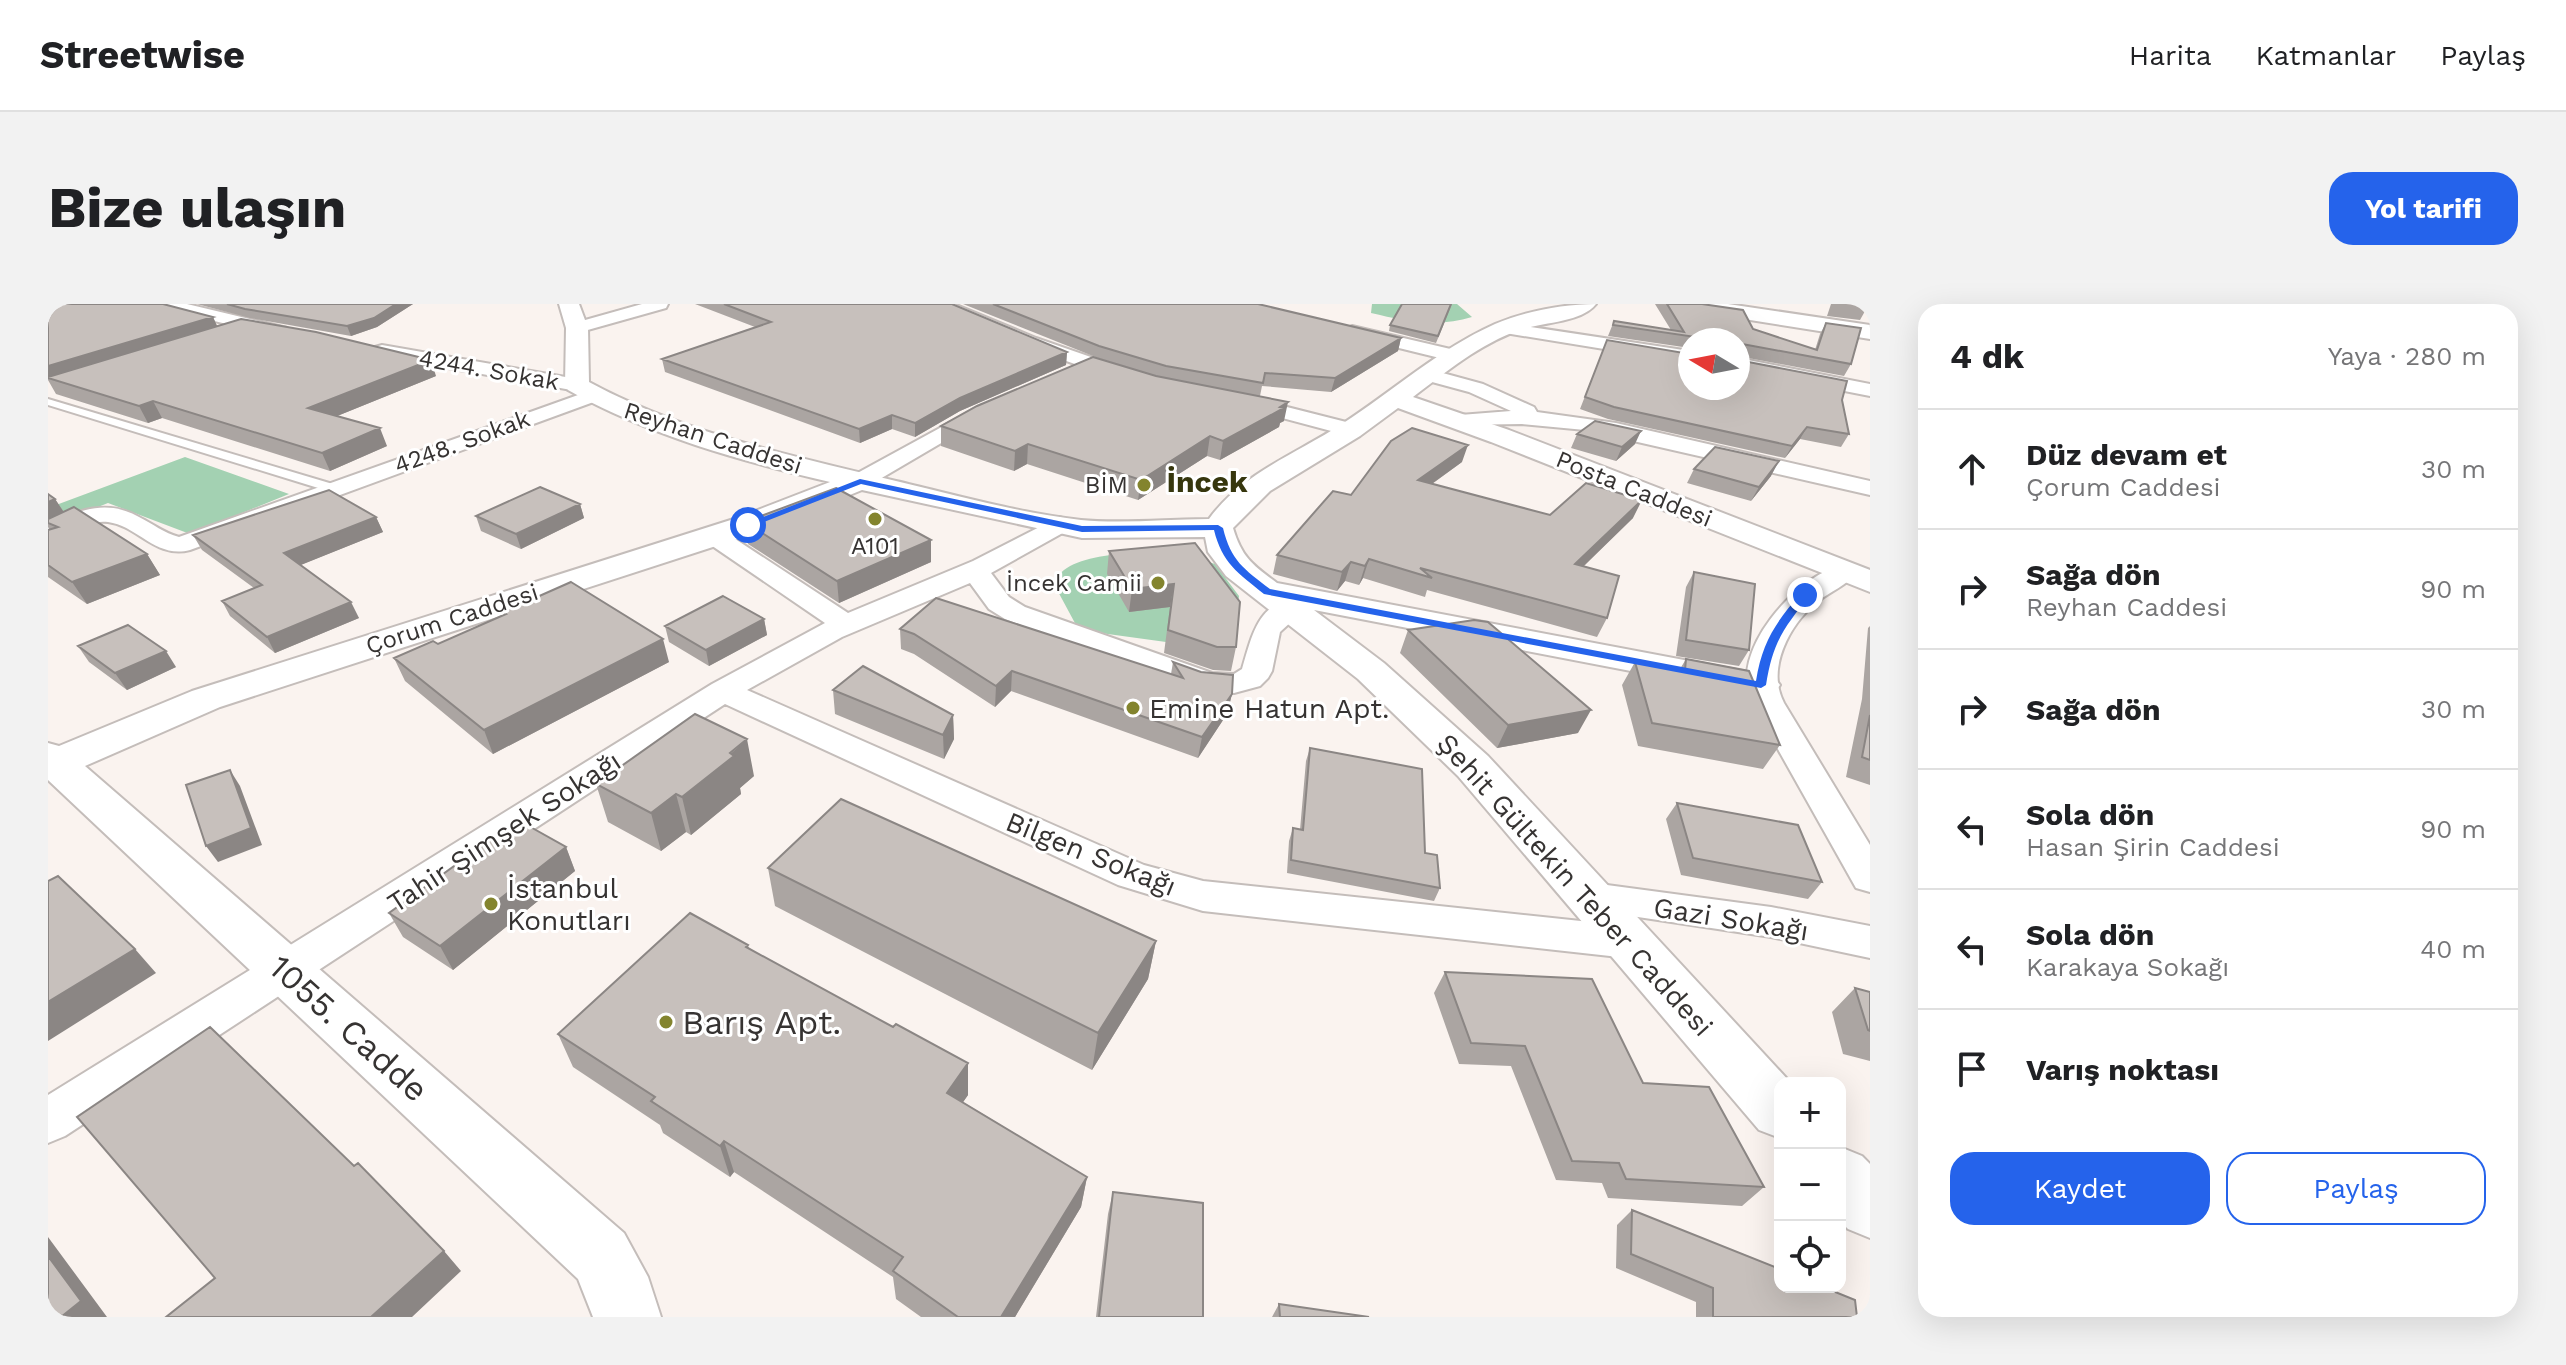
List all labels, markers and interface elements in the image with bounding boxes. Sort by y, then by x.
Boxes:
text: Streetwise [40,33,245,77]
text: Harita [2129,39,2212,72]
text: Katmanlar [2256,39,2396,72]
text: Paylaş [2440,39,2526,72]
button: Yol tarifi [2329,172,2518,245]
text: Bize ulaşın [48,175,347,241]
north arrow [1678,328,1750,400]
text: 4 dk [1950,336,2024,376]
text: Yaya · 280 m [2328,341,2486,371]
street label: 4244. Sokak [417,344,562,396]
street label: Reyhan Caddesi [620,396,806,480]
street label: 4248. Sokak [390,404,534,479]
text: Düz devam et [2026,437,2227,472]
street label: Posta Caddesi [1552,445,1716,533]
icon: ahead [1950,447,1994,491]
text: 30 m [2421,454,2486,484]
district label: İncek [1166,464,1248,499]
place label: BİM [1085,471,1128,499]
text: Çorum Caddesi [2026,472,2221,502]
marker: BİM [1135,476,1153,494]
route start [730,507,766,543]
marker: A101 [866,510,884,528]
place label: A101 [851,532,899,560]
text: Sağa dön [2026,557,2161,592]
icon: right [1950,567,1994,611]
place label: İncek Camii [1006,569,1142,597]
marker: İncek Camii [1149,574,1167,592]
text: 90 m [2420,574,2486,604]
route end [1787,577,1823,613]
street label: Çorum Caddesi [362,578,542,660]
text: Reyhan Caddesi [2026,592,2227,622]
icon: right [1950,687,1994,731]
place label: Emine Hatun Apt. [1149,692,1389,725]
text: Sağa dön [2026,692,2161,727]
text: 30 m [2421,694,2486,724]
marker: Emine Hatun Apt. [1124,699,1142,717]
street label: Şehit Gültekin Teber Caddesi [1430,727,1720,1043]
street label: Tahir Şimşek Sokağı [381,744,627,920]
text: Sola dön [2026,797,2154,832]
street label: Bilgen Sokağı [1001,805,1181,903]
icon: left [1950,807,1994,851]
text: 90 m [2420,814,2486,844]
text: Hasan Şirin Caddesi [2026,832,2280,862]
place label: İstanbul Konutları [507,872,631,937]
street label: Gazi Sokağı [1651,890,1811,948]
marker: İstanbul Konutları [482,895,500,913]
text: Sola dön [2026,917,2154,952]
icon: left [1950,927,1994,971]
text: 40 m [2420,934,2486,964]
street label: 1055. Cadde [262,946,436,1110]
text: Karakaya Sokağı [2026,952,2229,982]
place label: Barış Apt. [682,1002,841,1042]
marker: Barış Apt. [657,1013,675,1031]
icon: arrive [1950,1047,1994,1091]
text: Varış noktası [2026,1052,2219,1087]
map controls [1774,1077,1846,1293]
button: + [1774,1077,1846,1149]
button: − [1774,1149,1846,1221]
button: Kaydet [1950,1152,2210,1225]
button: Paylaş [2226,1152,2486,1225]
button: locate [1774,1221,1846,1293]

